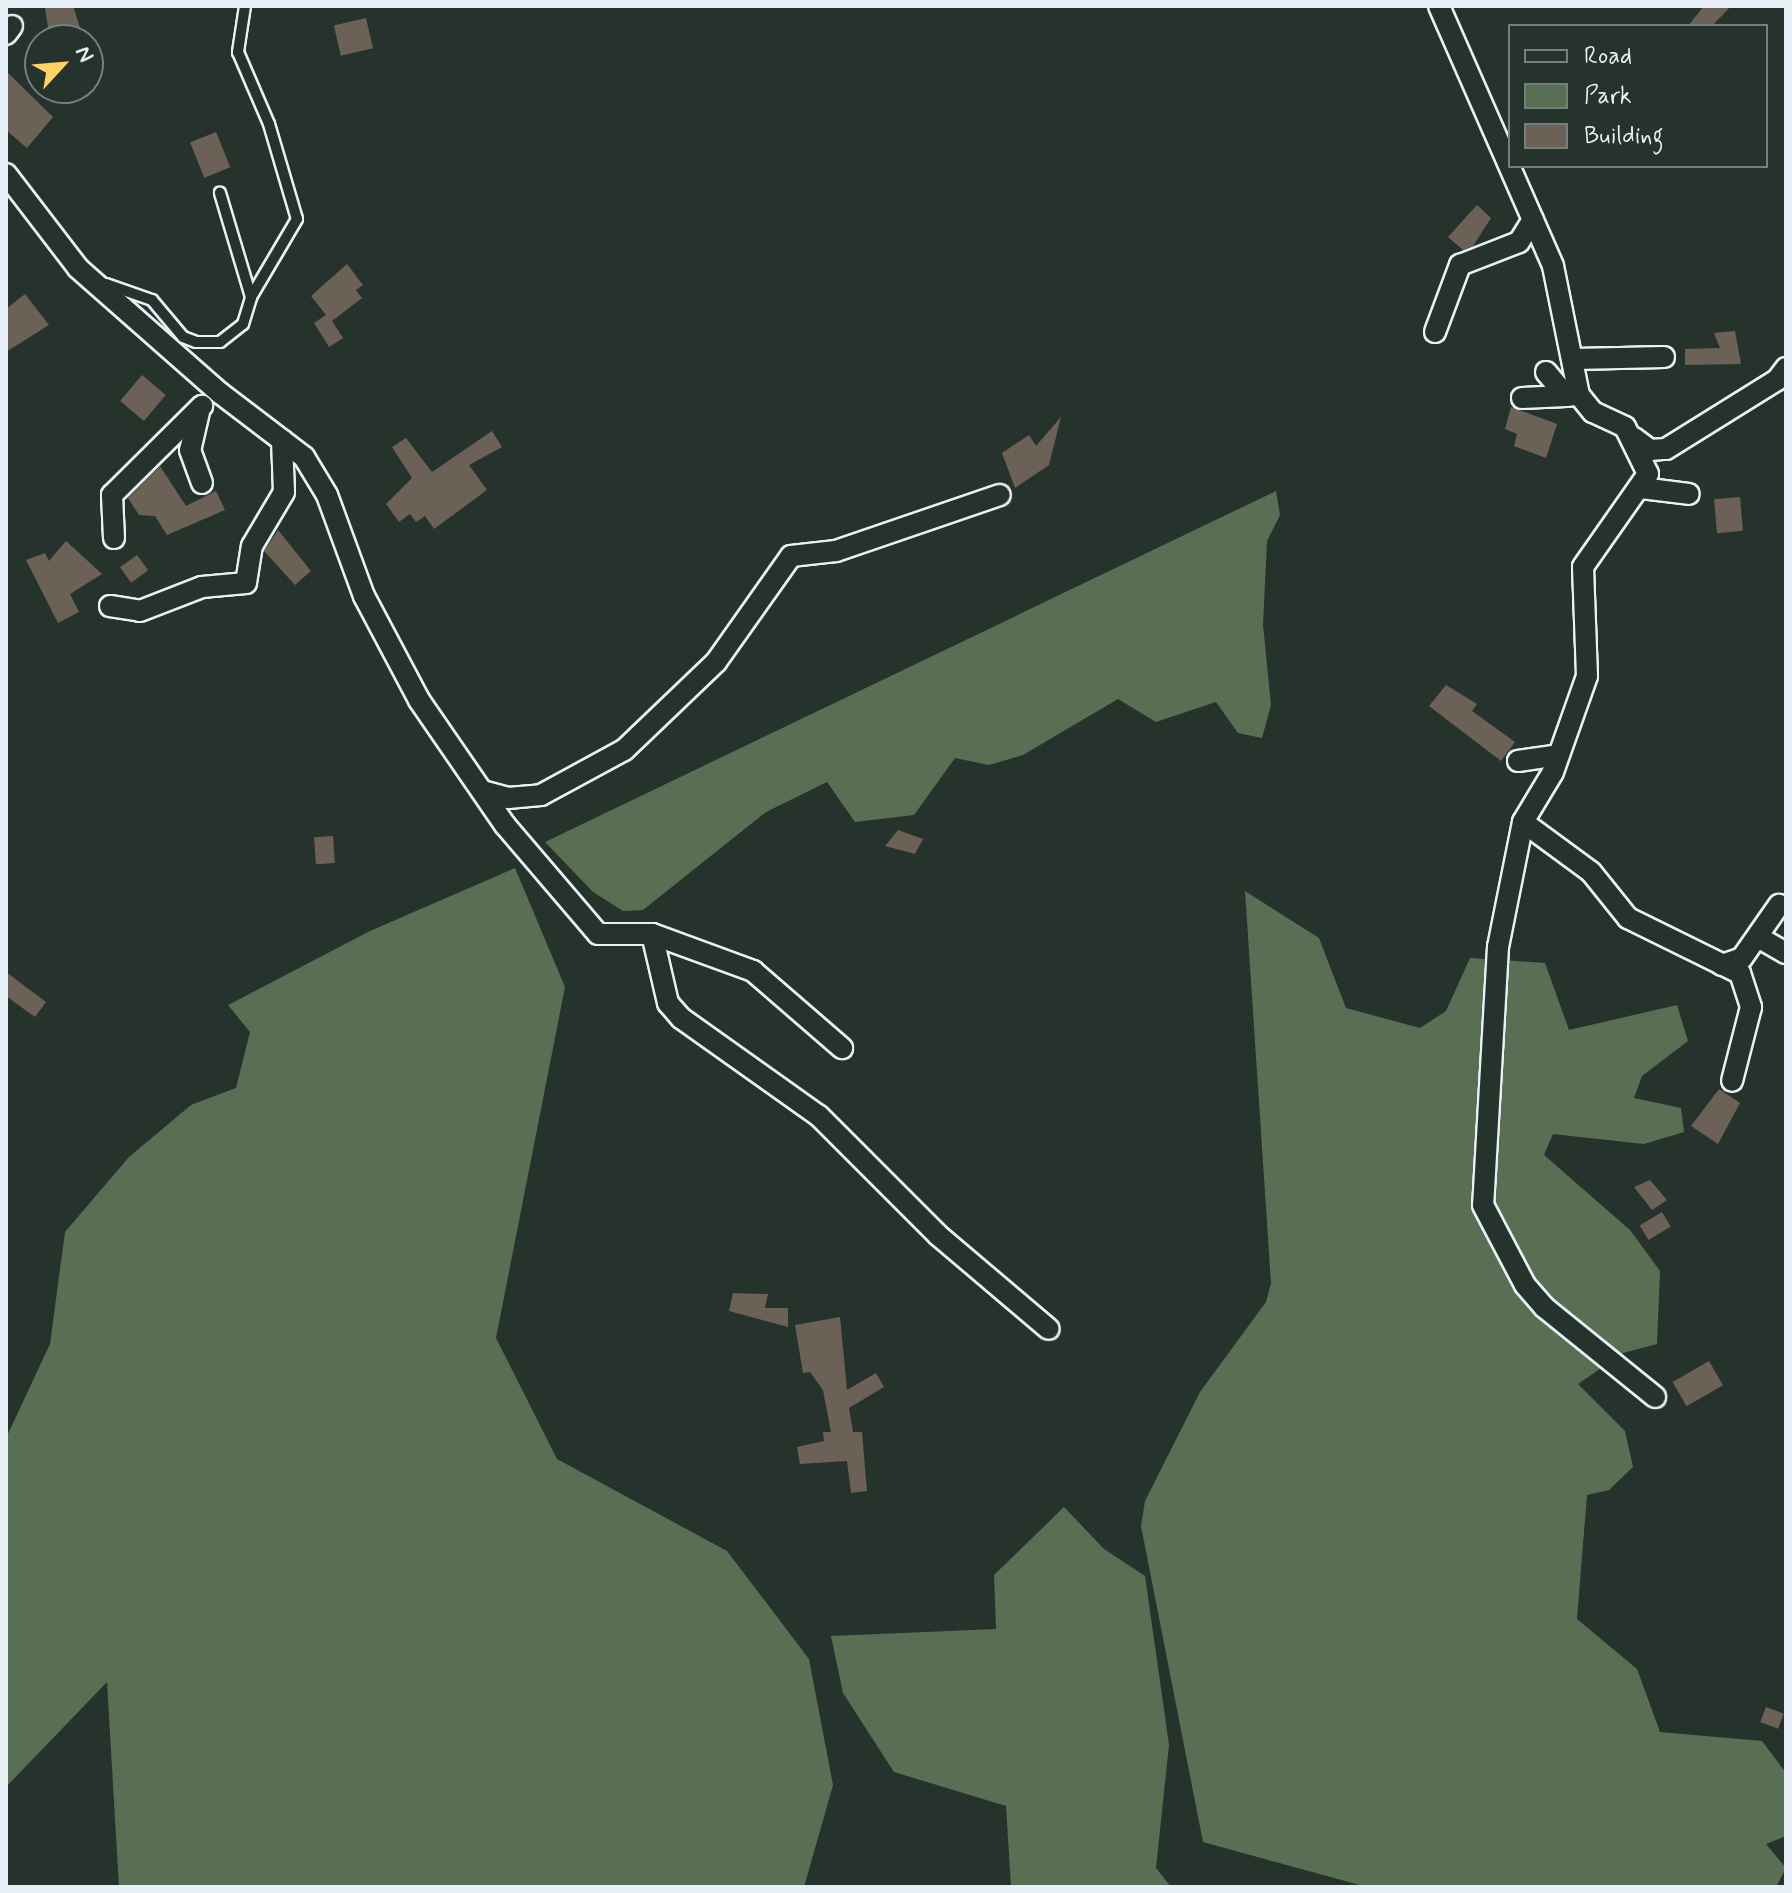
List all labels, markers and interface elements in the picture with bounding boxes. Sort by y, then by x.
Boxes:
north arrow [24,24,104,104]
legend [1508,24,1768,168]
text: Road [1584,41,1632,72]
text: N [68,42,100,67]
text: Park [1584,81,1632,112]
text: Building [1584,121,1664,152]

